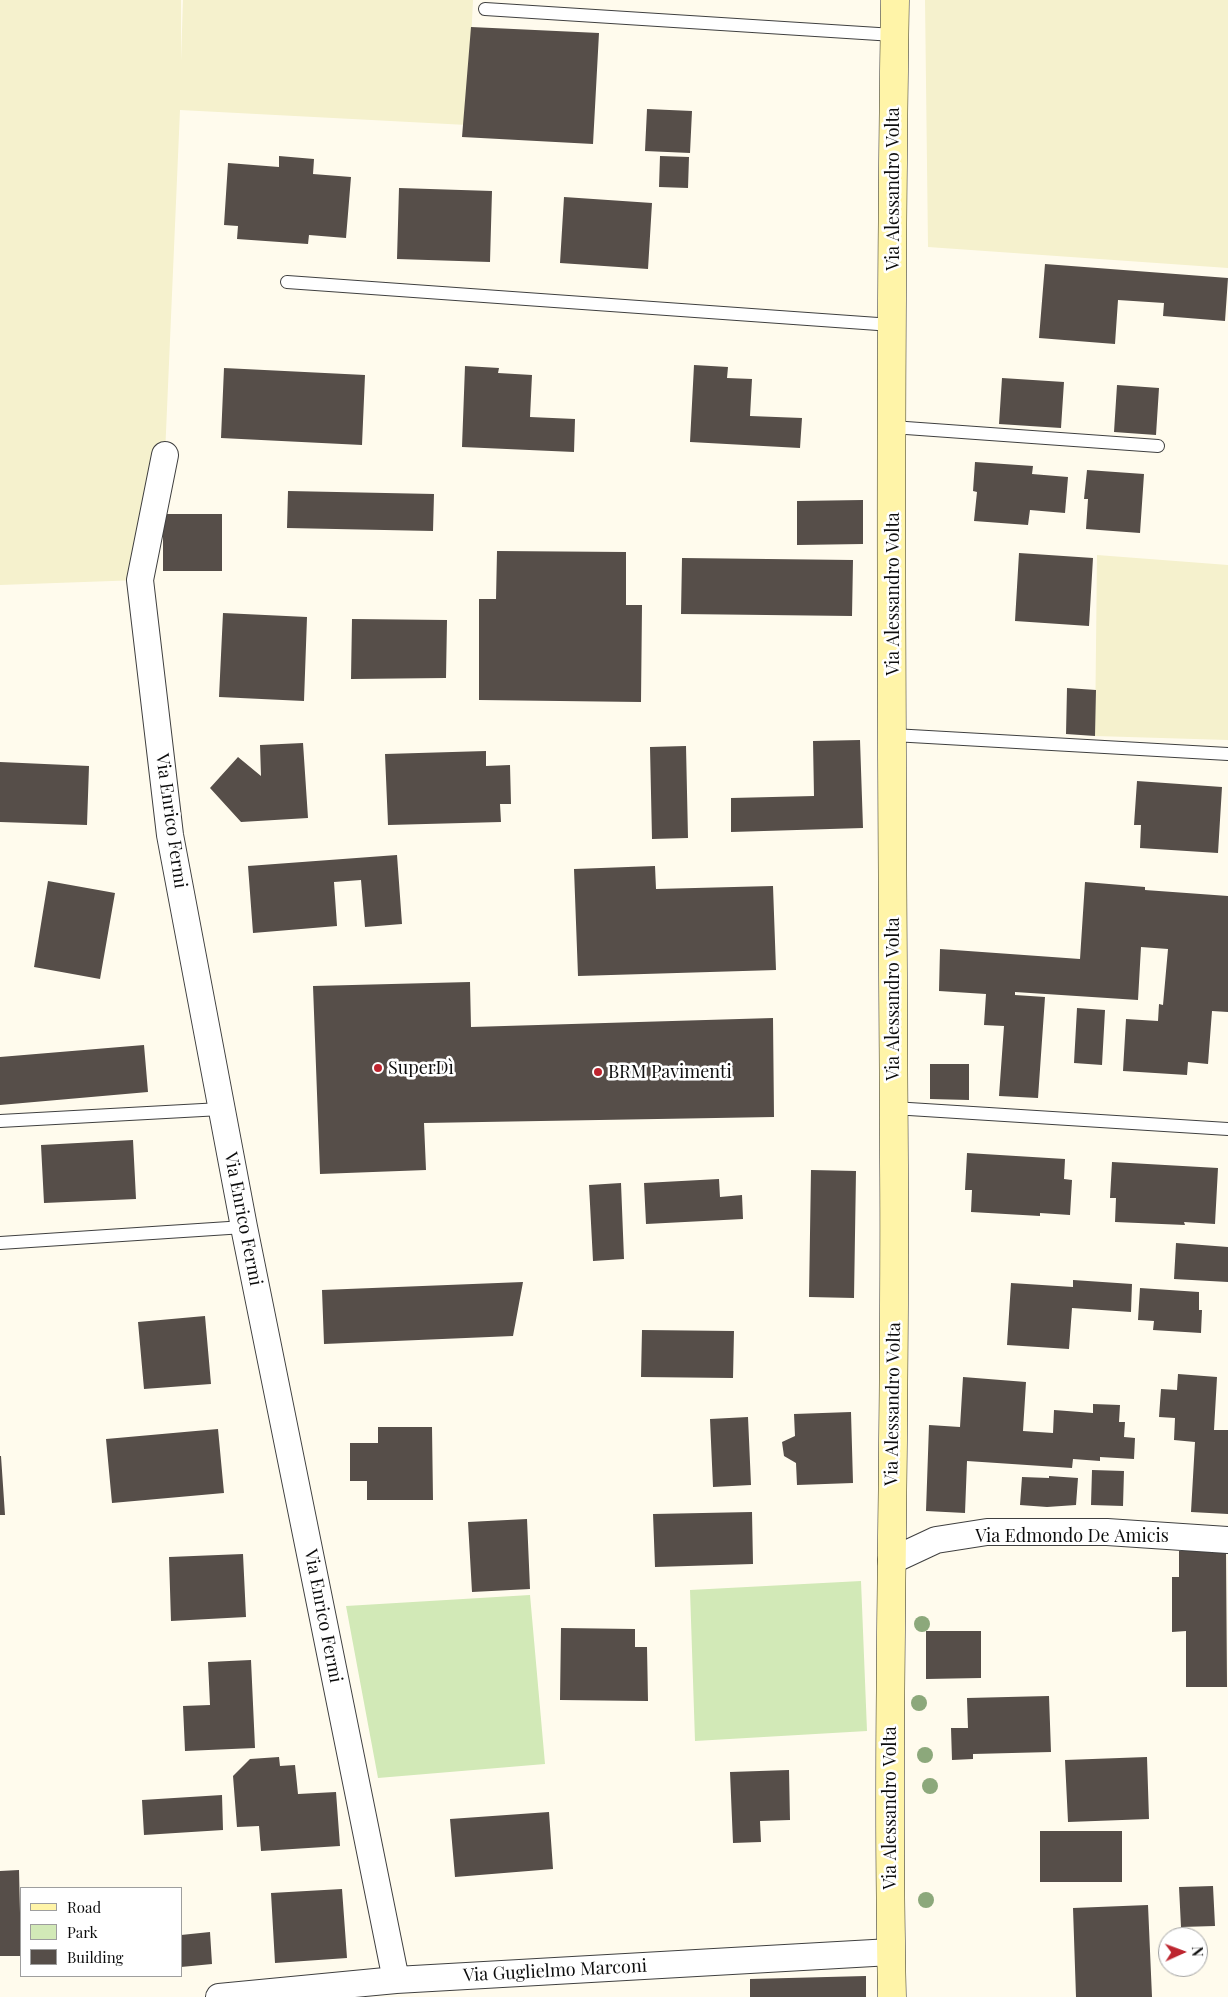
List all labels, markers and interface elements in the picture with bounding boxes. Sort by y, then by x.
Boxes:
street label: Via Alessandro Volta [882,107,904,271]
street label: Via Alessandro Volta [882,512,904,676]
street label: Via Enrico Fermi [151,752,191,890]
street label: Via Alessandro Volta [882,917,904,1081]
place label: SuperDì [388,1057,454,1079]
place label: BRM Pavimenti [608,1061,732,1083]
marker: SuperDì [372,1062,384,1074]
marker: BRM Pavimenti [592,1066,604,1078]
street label: Via Enrico Fermi [219,1150,267,1288]
street label: Via Alessandro Volta [881,1322,905,1486]
street label: Via Edmondo De Amicis [975,1525,1169,1547]
street label: Via Enrico Fermi [299,1547,347,1685]
street label: Via Alessandro Volta [879,1726,901,1890]
legend [20,1887,182,1977]
text: Road [67,1897,101,1917]
text: Park [67,1922,98,1942]
north arrow [1158,1927,1208,1977]
text: N [1188,1946,1207,1957]
text: Building [67,1947,123,1967]
street label: Via Guglielmo Marconi [463,1955,647,1987]

